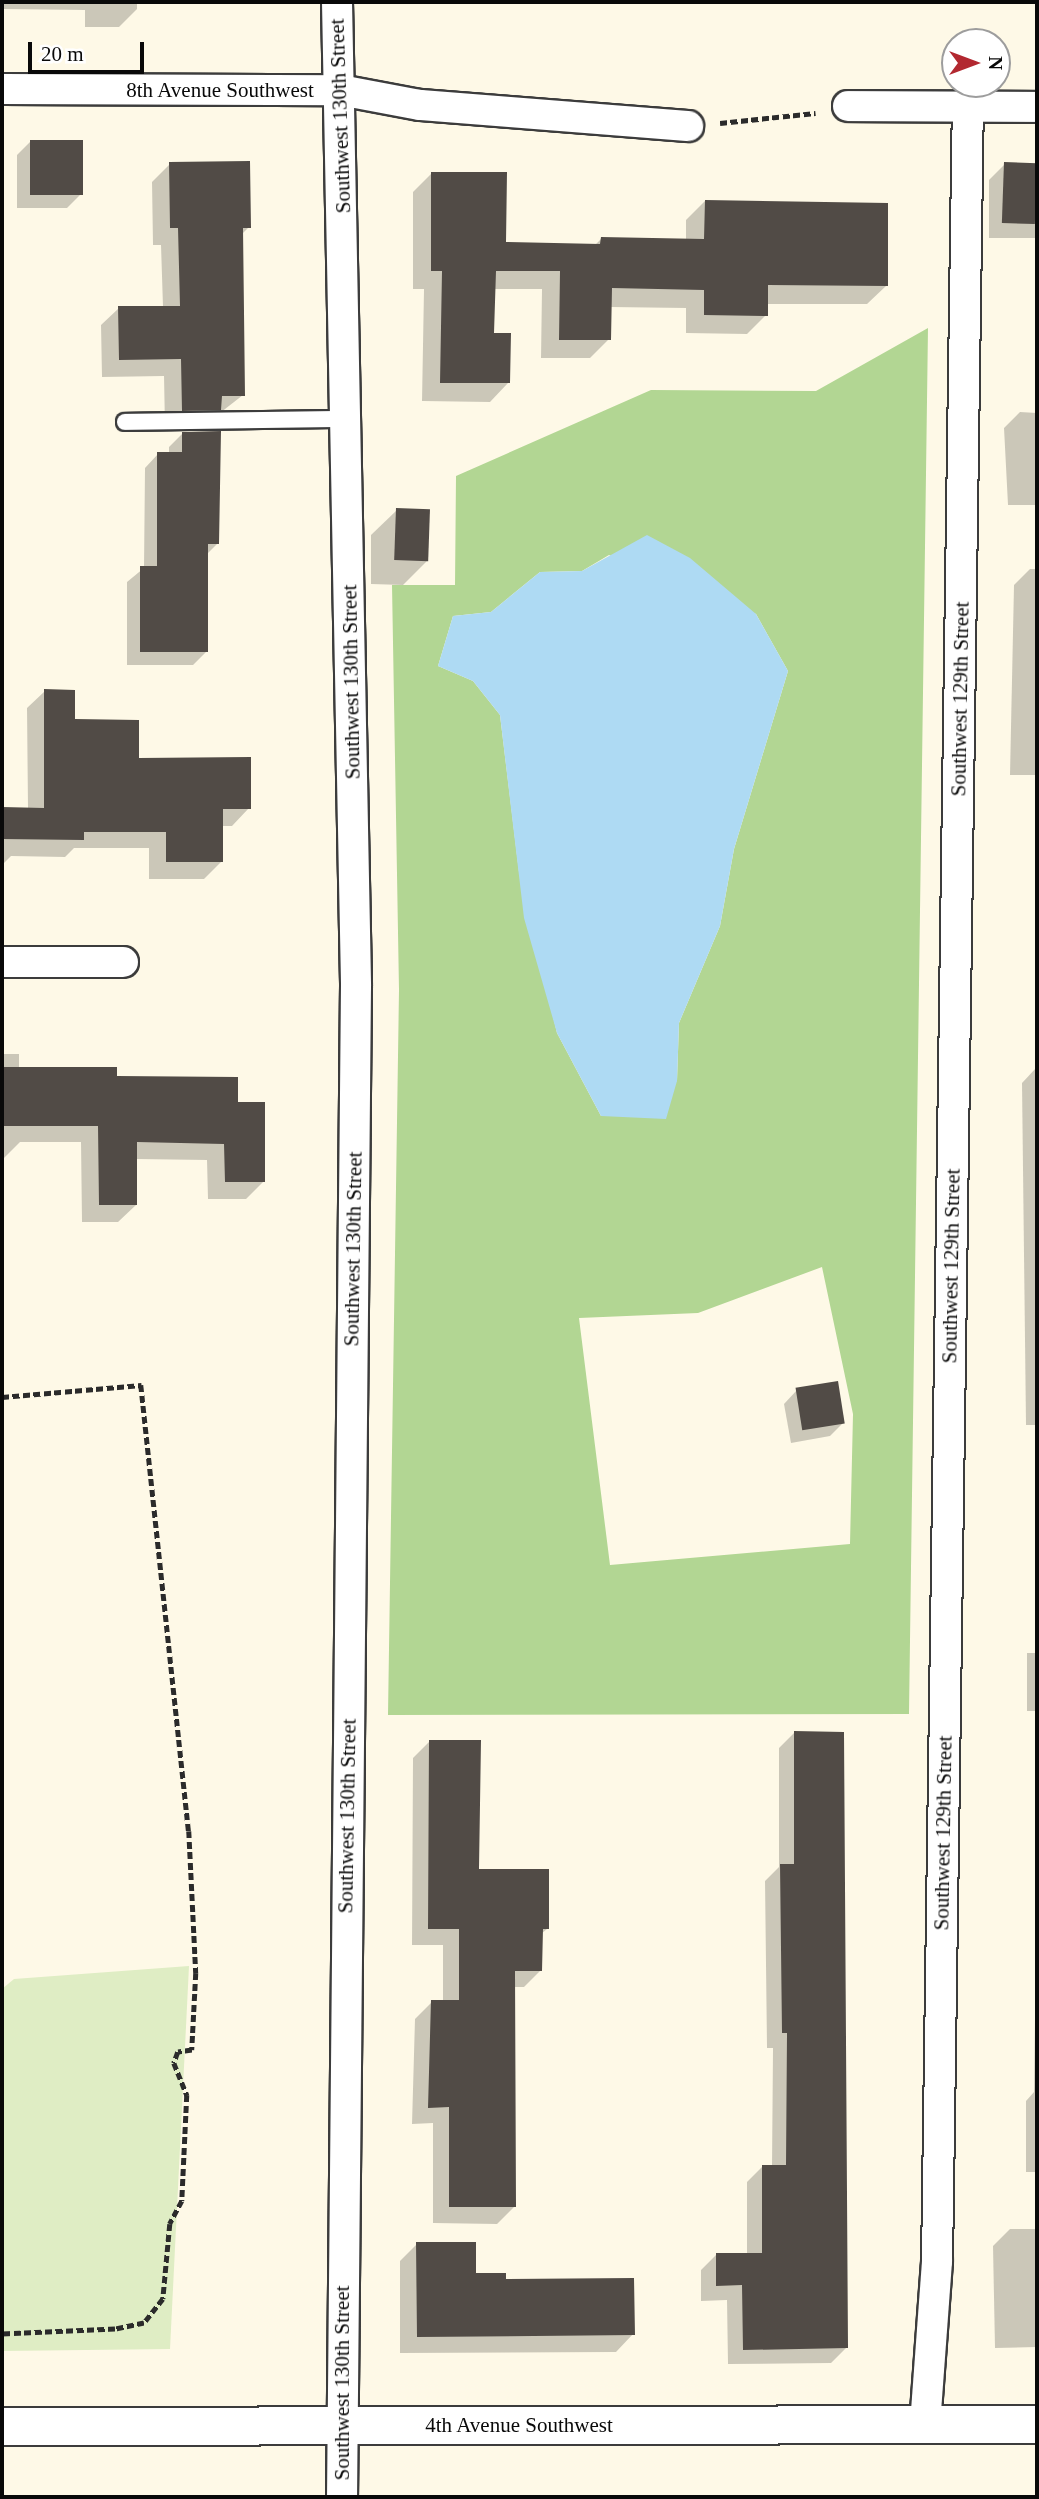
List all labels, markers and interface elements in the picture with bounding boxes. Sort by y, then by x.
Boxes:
street label: Southwest 130th Street [324,18,356,214]
scale bar [32,28,147,72]
north arrow [941,28,1011,98]
text: 20 m [41,42,84,66]
text: N [985,56,1006,70]
street label: 8th Avenue Southwest [126,77,314,103]
street label: Southwest 130th Street [337,584,365,780]
street label: Southwest 129th Street [946,601,974,797]
street label: Southwest 130th Street [339,1151,367,1347]
street label: Southwest 129th Street [937,1168,965,1364]
street label: Southwest 130th Street [333,1718,361,1914]
street label: Southwest 129th Street [929,1735,957,1931]
street label: Southwest 130th Street [329,2286,355,2480]
street label: 4th Avenue Southwest [425,2412,613,2438]

